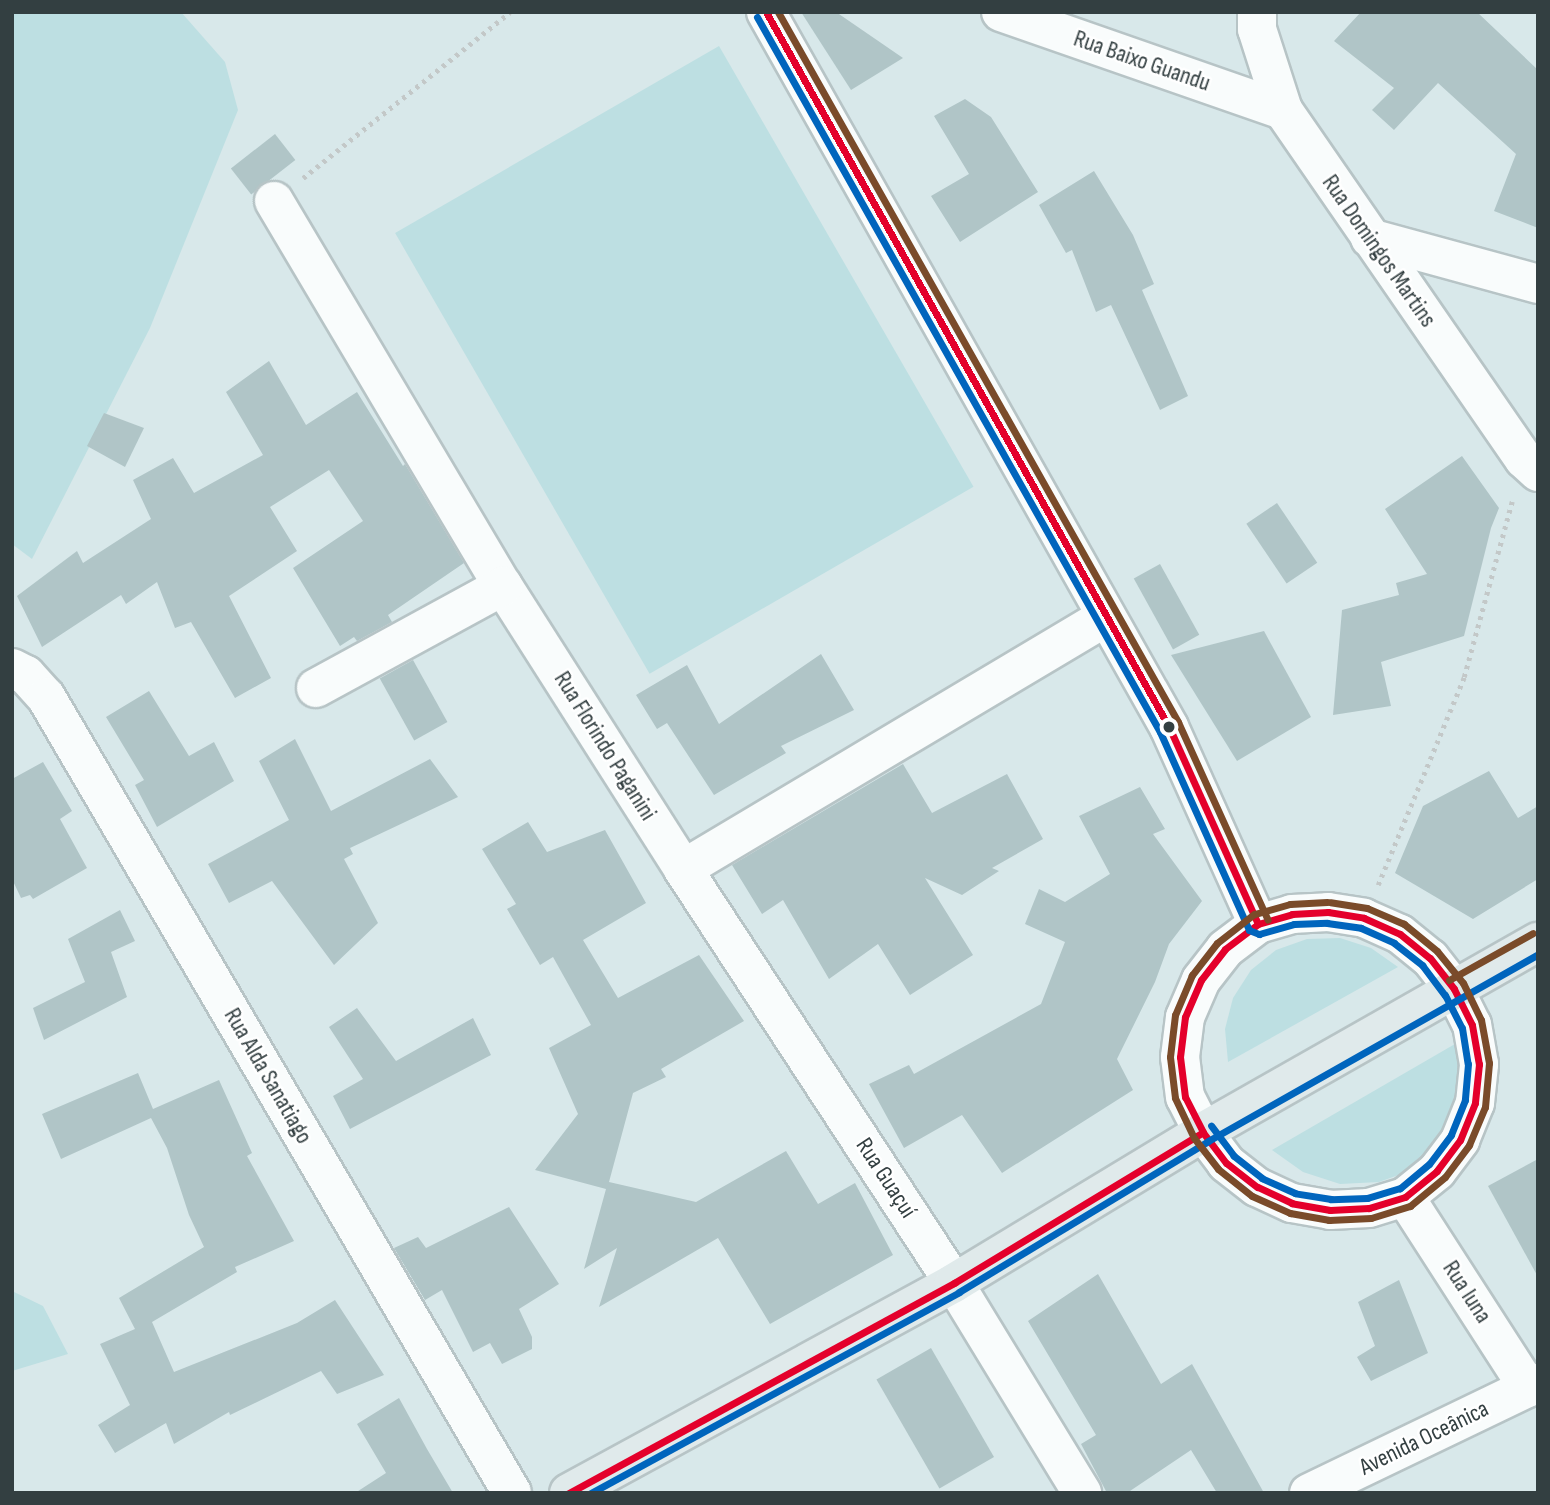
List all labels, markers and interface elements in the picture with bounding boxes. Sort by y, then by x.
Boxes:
street label: Rua Baixo Guandu [1070,24,1214,98]
street label: Rua Domingos Martins [1316,169,1442,333]
street label: Rua Florindo Paganini [548,666,662,826]
unlabelled marker [1162,720,1176,734]
street label: Rua Alda Sanatiago [218,1003,318,1149]
street label: Rua Guaçuí [850,1133,922,1223]
street label: Rua Iuna [1436,1255,1498,1329]
street label: Avenida Oceânica [1355,1394,1493,1482]

